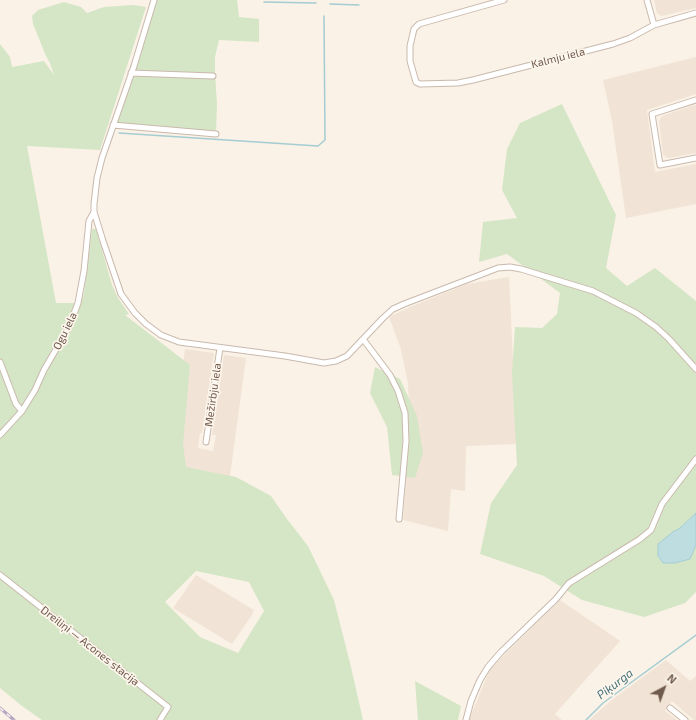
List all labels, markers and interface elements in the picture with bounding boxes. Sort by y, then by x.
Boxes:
street label: Kalmju iela [530,45,586,71]
street label: Ogu iela [50,310,80,352]
street label: Mežirbju iela [202,362,224,428]
street label: Dreiliņi — Acones stacija [38,603,142,689]
water label: Piķurga [594,666,636,702]
north arrow [644,668,684,708]
text: N [665,671,679,686]

